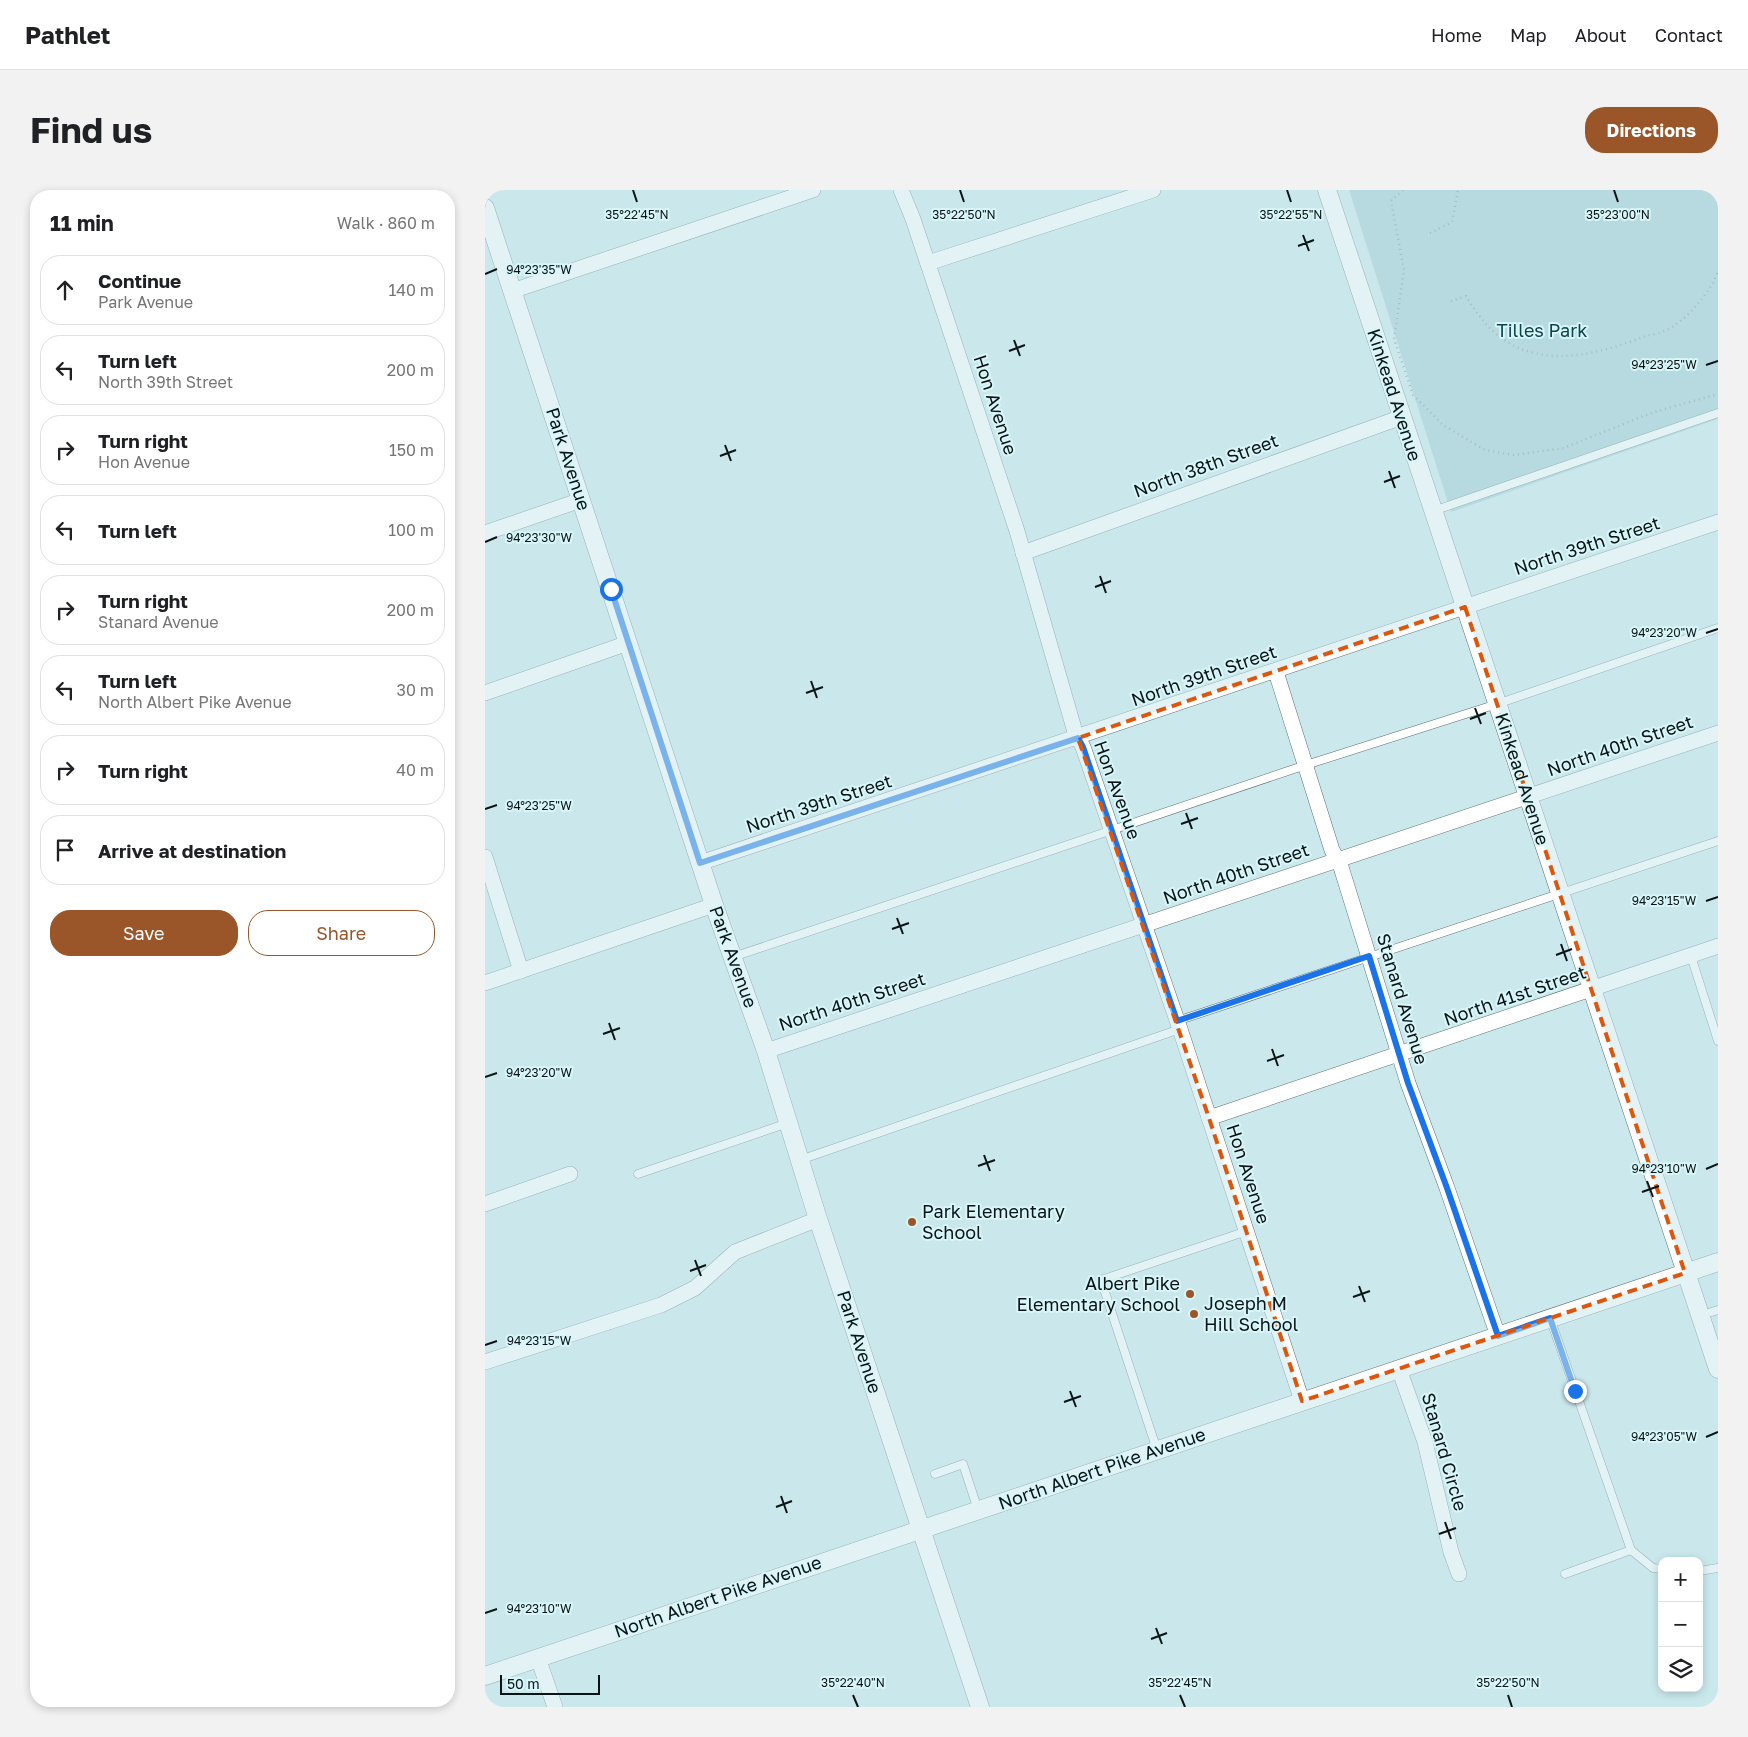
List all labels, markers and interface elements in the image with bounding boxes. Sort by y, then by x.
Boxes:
text: Pathlet [25,20,110,49]
text: Home [1431,24,1482,46]
text: Map [1510,24,1547,46]
text: About [1575,24,1627,46]
text: Contact [1655,24,1723,46]
button: Directions [1585,107,1718,153]
text: Find us [30,109,152,151]
text: 35°22'45"N [605,207,669,222]
text: 35°22'50"N [932,207,996,222]
text: 35°22'55"N [1260,207,1322,222]
text: 35°23'00"N [1586,207,1650,222]
text: 11 min [50,210,114,236]
text: Walk · 860 m [337,213,435,233]
text: 94°23'35"W [506,262,572,277]
text: Continue [98,269,181,292]
icon: ahead [51,276,79,304]
text: 140 m [388,280,434,300]
text: Park Avenue [98,292,193,312]
park label: Tilles Park [1497,319,1587,341]
street label: Kinkead Avenue [1363,326,1427,464]
text: Turn left [98,349,177,372]
street label: Hon Avenue [969,352,1022,457]
icon: left [51,356,79,384]
text: 94°23'25"W [1631,357,1697,372]
text: 200 m [387,360,434,380]
text: North 39th Street [98,372,233,392]
street label: Park Avenue [542,404,596,513]
text: Turn right [98,429,188,452]
street label: North 38th Street [1130,429,1281,501]
icon: right [51,436,79,464]
text: 150 m [389,440,434,460]
text: Hon Avenue [98,452,190,472]
street label: North 39th Street [1511,511,1662,579]
icon: left [51,516,79,544]
text: Turn left [98,519,177,542]
text: 100 m [388,520,434,540]
text: 94°23'30"W [506,530,573,545]
route start [600,578,623,601]
text: Turn right [98,589,188,612]
icon: right [51,596,79,624]
text: 200 m [387,600,434,620]
text: Stanard Avenue [98,612,219,632]
text: 94°23'20"W [1631,625,1698,640]
street label: North 39th Street [1128,640,1279,710]
text: Turn left [98,669,177,692]
icon: left [51,676,79,704]
text: 30 m [397,680,434,700]
text: North Albert Pike Avenue [98,692,291,712]
street label: Kinkead Avenue [1491,710,1555,848]
street label: North 40th Street [1544,710,1696,780]
street label: Hon Avenue [1090,737,1146,842]
icon: right [51,756,79,784]
text: Turn right [98,759,188,782]
text: 40 m [396,760,434,780]
street label: North 39th Street [743,769,894,837]
text: 94°23'25"W [506,798,572,813]
icon: arrive [51,836,79,864]
street label: North 40th Street [1160,838,1312,908]
text: Arrive at destination [98,839,286,862]
text: 94°23'15"W [1632,893,1697,908]
street label: Park Avenue [705,903,763,1011]
button: Save [50,910,238,956]
button: Share [248,910,435,956]
street label: Stanard Avenue [1373,931,1433,1067]
street label: North 41st Street [1441,960,1589,1030]
street label: North 40th Street [776,967,928,1035]
text: 94°23'20"W [506,1065,573,1080]
street label: Hon Avenue [1222,1121,1275,1226]
text: 94°23'10"W [1632,1161,1697,1176]
place label: Park Elementary School [922,1200,1065,1243]
marker: Park Elementary School [906,1216,918,1228]
place label: Albert Pike Elementary School [1016,1272,1180,1315]
street label: Park Avenue [833,1287,887,1396]
marker: Albert Pike Elementary School [1184,1288,1196,1300]
place label: Joseph M Hill School [1204,1292,1299,1335]
marker: Joseph M Hill School [1188,1308,1200,1320]
text: 94°23'15"W [507,1333,572,1348]
route end [1564,1380,1587,1403]
street label: Stanard Circle [1418,1390,1472,1513]
street label: North Albert Pike Avenue [995,1422,1208,1514]
text: 94°23'05"W [1631,1429,1698,1444]
street label: North Albert Pike Avenue [611,1550,824,1642]
map controls [1658,1557,1703,1692]
button: + [1658,1557,1703,1602]
text: 94°23'10"W [507,1601,572,1616]
button: − [1658,1602,1703,1647]
button: layers [1658,1647,1703,1692]
scale bar [500,1672,600,1695]
text: 50 m [507,1675,540,1692]
text: 35°22'40"N [821,1675,885,1690]
text: 35°22'45"N [1148,1675,1212,1690]
text: 35°22'50"N [1476,1675,1540,1690]

